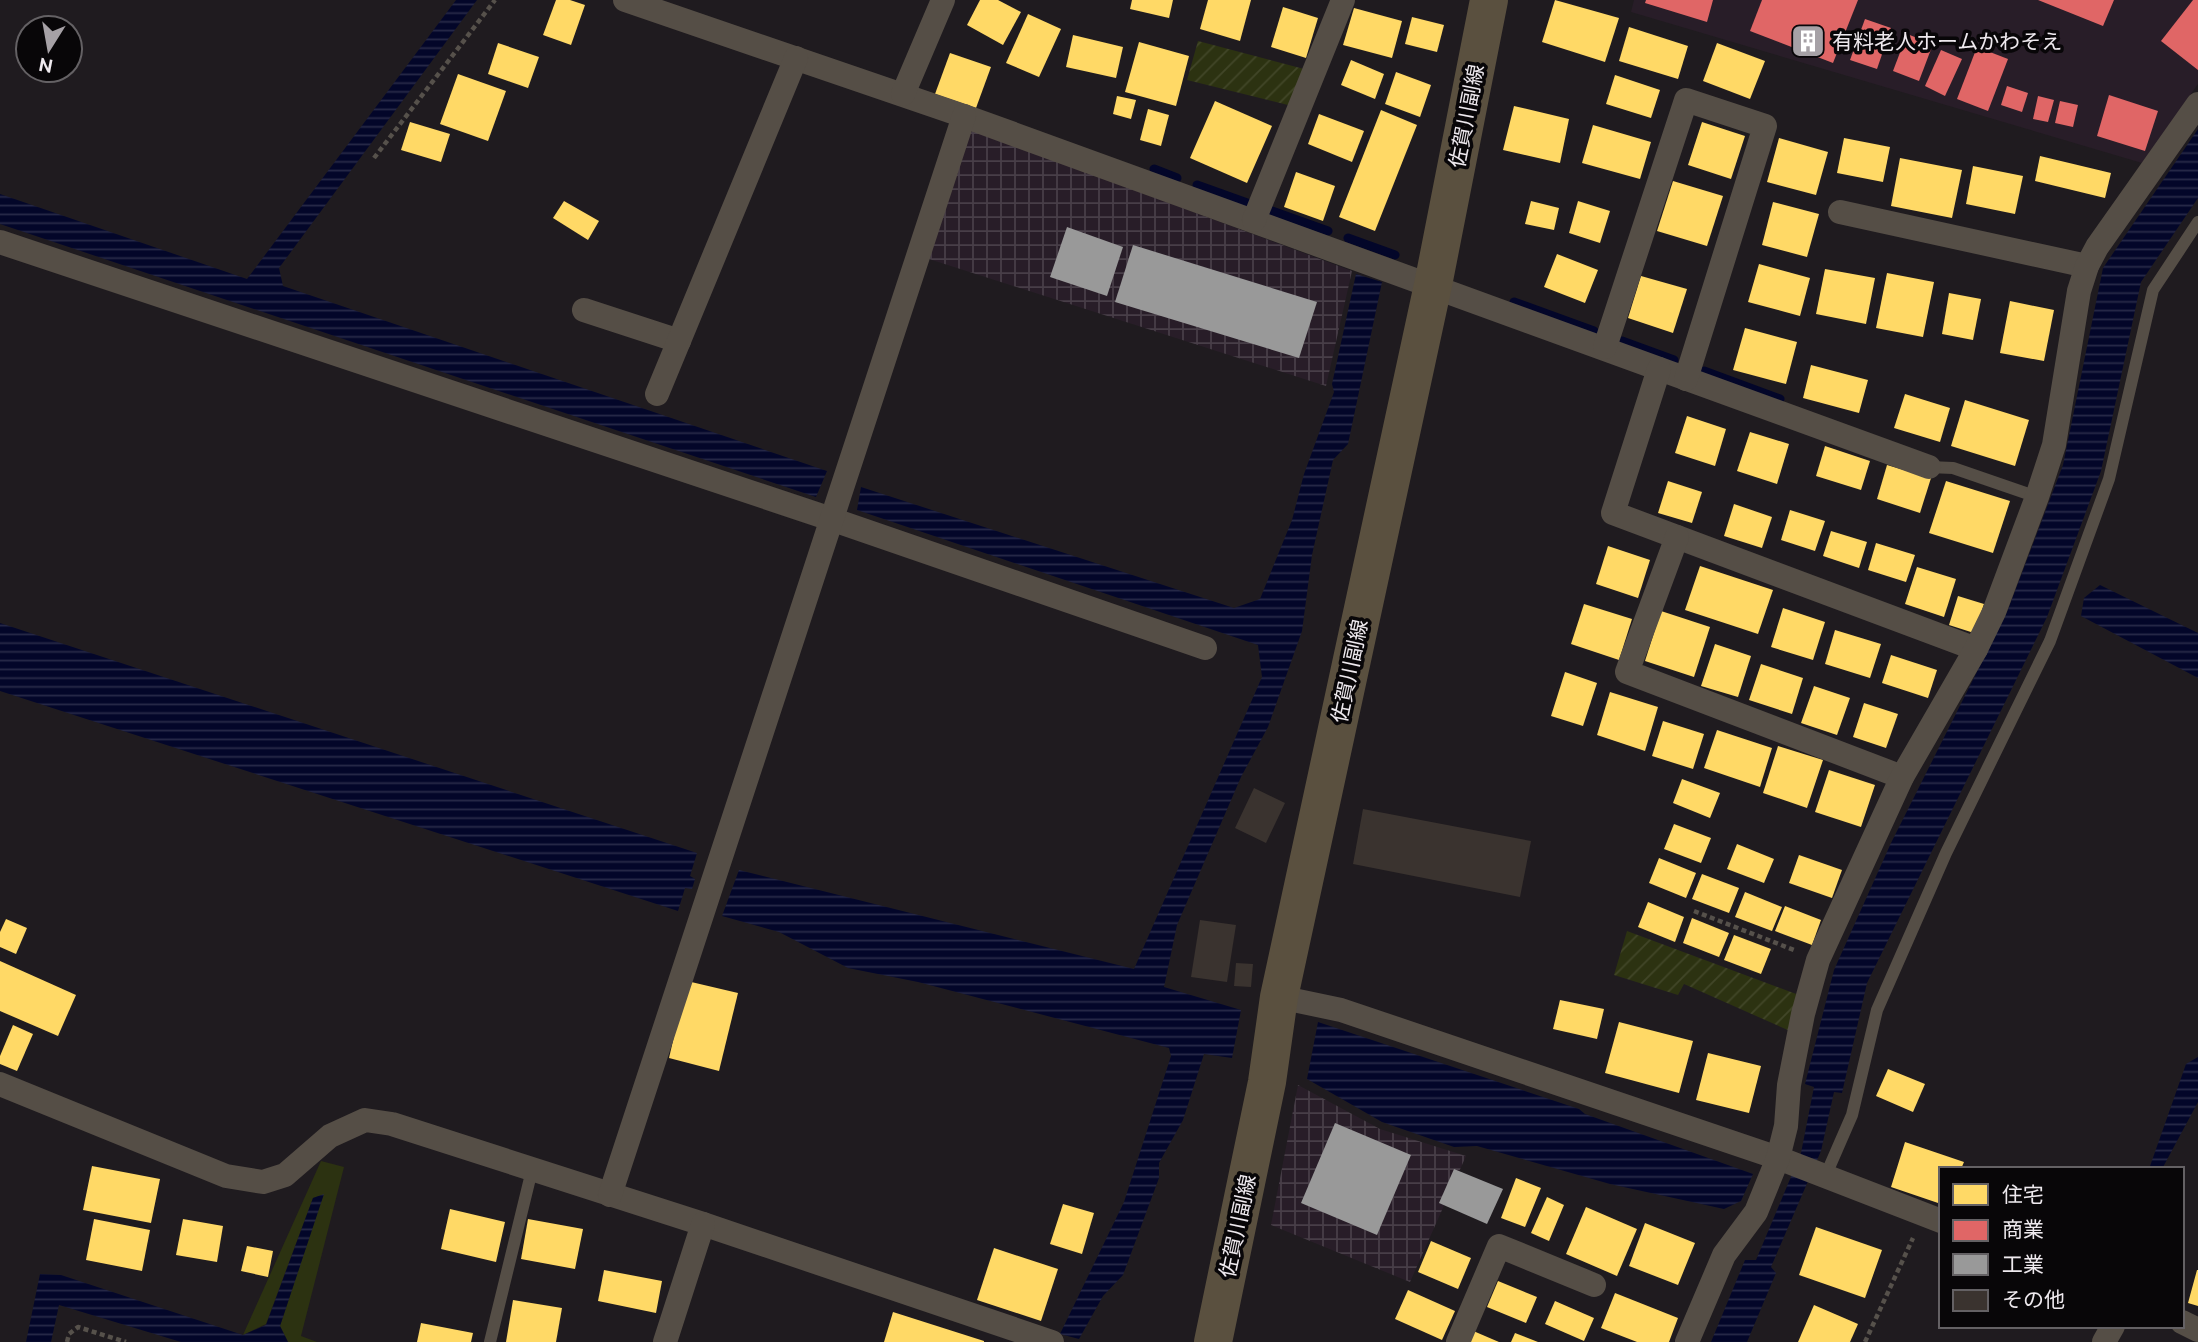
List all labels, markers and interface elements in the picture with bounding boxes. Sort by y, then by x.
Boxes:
north arrow [14,14,84,84]
building icon: 有料老人ホームかわそえ [1789,22,1827,60]
place label: 有料老人ホームかわそえ [1832,29,2062,53]
text: N [37,54,55,78]
street label: 佐賀川副線 [1444,62,1488,170]
street label: 佐賀川副線 [1326,617,1372,725]
legend [1939,1167,2184,1328]
street label: 佐賀川副線 [1214,1172,1260,1280]
text: 住宅 [2002,1182,2044,1206]
text: 商業 [2002,1217,2044,1241]
text: 工業 [2002,1252,2044,1276]
text: その他 [2002,1287,2065,1311]

